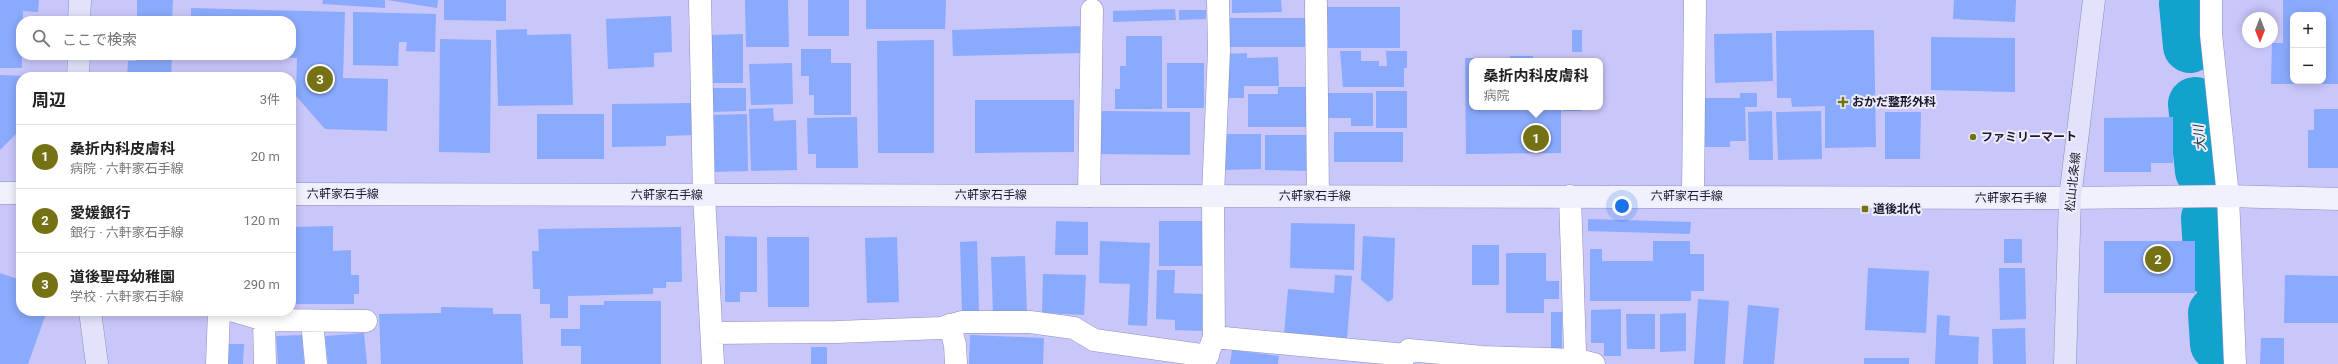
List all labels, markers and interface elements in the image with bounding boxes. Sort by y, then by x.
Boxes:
north arrow [2242,12,2278,48]
map controls [2290,12,2326,84]
button: + [2290,12,2326,48]
search box [16,16,296,60]
icon: search [30,27,52,49]
text: ここで検索 [62,31,137,49]
button: − [2290,48,2326,84]
popup [1469,58,1603,110]
pin: 3 [307,64,333,94]
text: 桑折内科皮膚科 [1483,67,1589,85]
text: 病院 [1483,88,1510,103]
text: 周辺 [32,90,66,110]
text: 3件 [260,92,280,107]
place label: おかだ整形外科 [1852,95,1936,109]
marker: おかだ整形外科 [1837,96,1849,108]
water label: 大川 [2190,122,2208,152]
pin: 1 [1523,123,1549,153]
place label: ファミリーマート [1981,130,2077,144]
marker: ファミリーマート [1968,132,1978,142]
text: 桑折内科皮膚科 [70,140,175,158]
text: 1 [41,149,49,164]
text: 20 m [251,149,280,164]
street label: 松山北条線 [2063,151,2083,213]
text: 病院 · 六軒家石手線 [70,161,184,176]
street label: 六軒家石手線 [307,187,379,201]
street label: 六軒家石手線 [631,188,703,202]
street label: 六軒家石手線 [955,188,1027,202]
street label: 六軒家石手線 [1279,189,1351,203]
street label: 六軒家石手線 [1651,189,1723,203]
street label: 六軒家石手線 [1975,191,2047,205]
your location [1612,196,1632,216]
place label: 道後北代 [1873,202,1921,216]
text: 愛媛銀行 [70,204,130,222]
marker: 道後北代 [1860,204,1870,214]
text: 2 [41,213,49,228]
text: 120 m [243,213,280,228]
text: 銀行 · 六軒家石手線 [70,225,184,240]
pin: 2 [2145,244,2171,274]
text: 道後聖母幼稚園 [70,268,175,286]
text: 3 [41,277,49,292]
text: 290 m [243,277,280,292]
text: 学校 · 六軒家石手線 [70,289,184,304]

